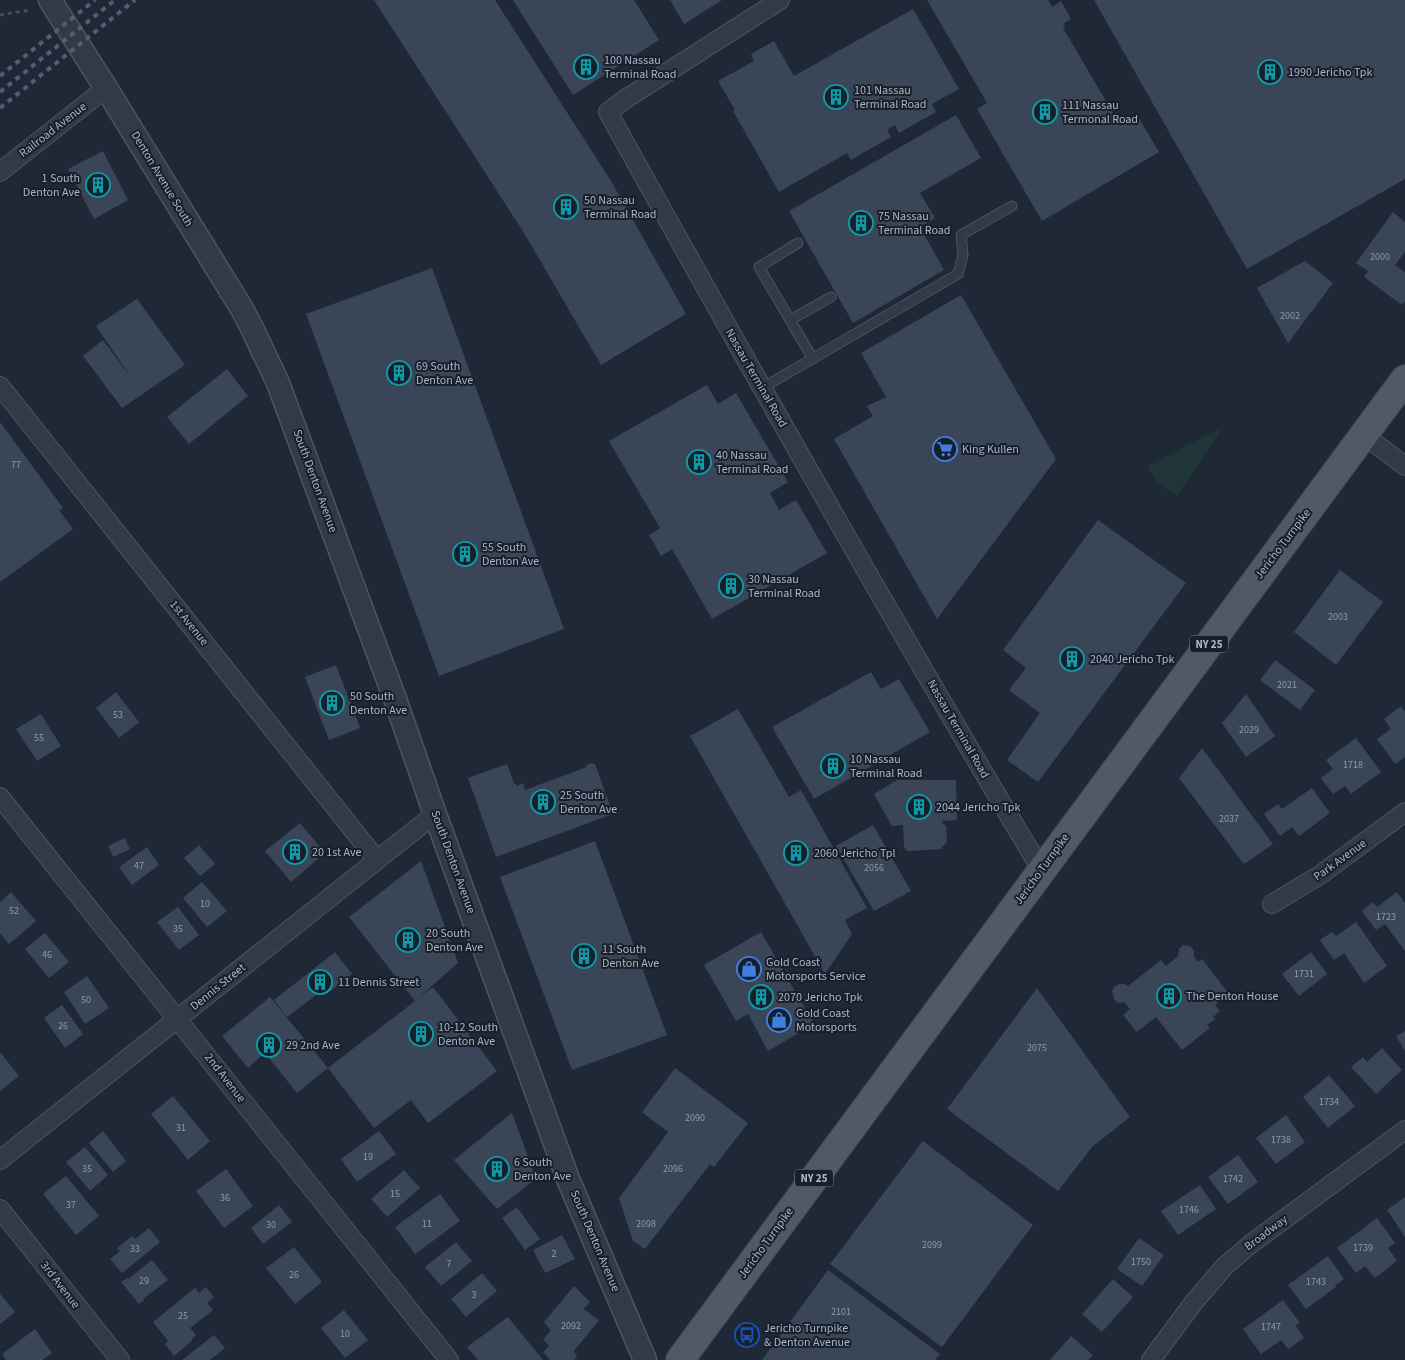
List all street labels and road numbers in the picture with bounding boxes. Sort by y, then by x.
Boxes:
street label: Railroad Avenue [16,98,90,162]
street label: Denton Avenue South [127,128,197,230]
street label: Nassau Terminal Road [721,326,791,430]
street label: South Denton Avenue [288,427,342,535]
street label: Jericho Turnpike [1251,505,1315,583]
street label: 1st Avenue [165,597,213,649]
road number: NY 25 [1190,636,1228,652]
street label: Nassau Terminal Road [923,677,993,781]
street label: South Denton Avenue [426,808,480,916]
street label: Jericho Turnpike [1010,830,1074,908]
street label: Park Avenue [1310,835,1370,885]
street label: Dennis Street [187,959,249,1015]
street label: 2nd Avenue [200,1050,250,1106]
road number: NY 25 [795,1170,833,1186]
street label: South Denton Avenue [566,1188,624,1294]
street label: Jericho Turnpike [734,1204,798,1282]
street label: Broadway [1241,1211,1292,1255]
street label: 3rd Avenue [36,1258,84,1312]

